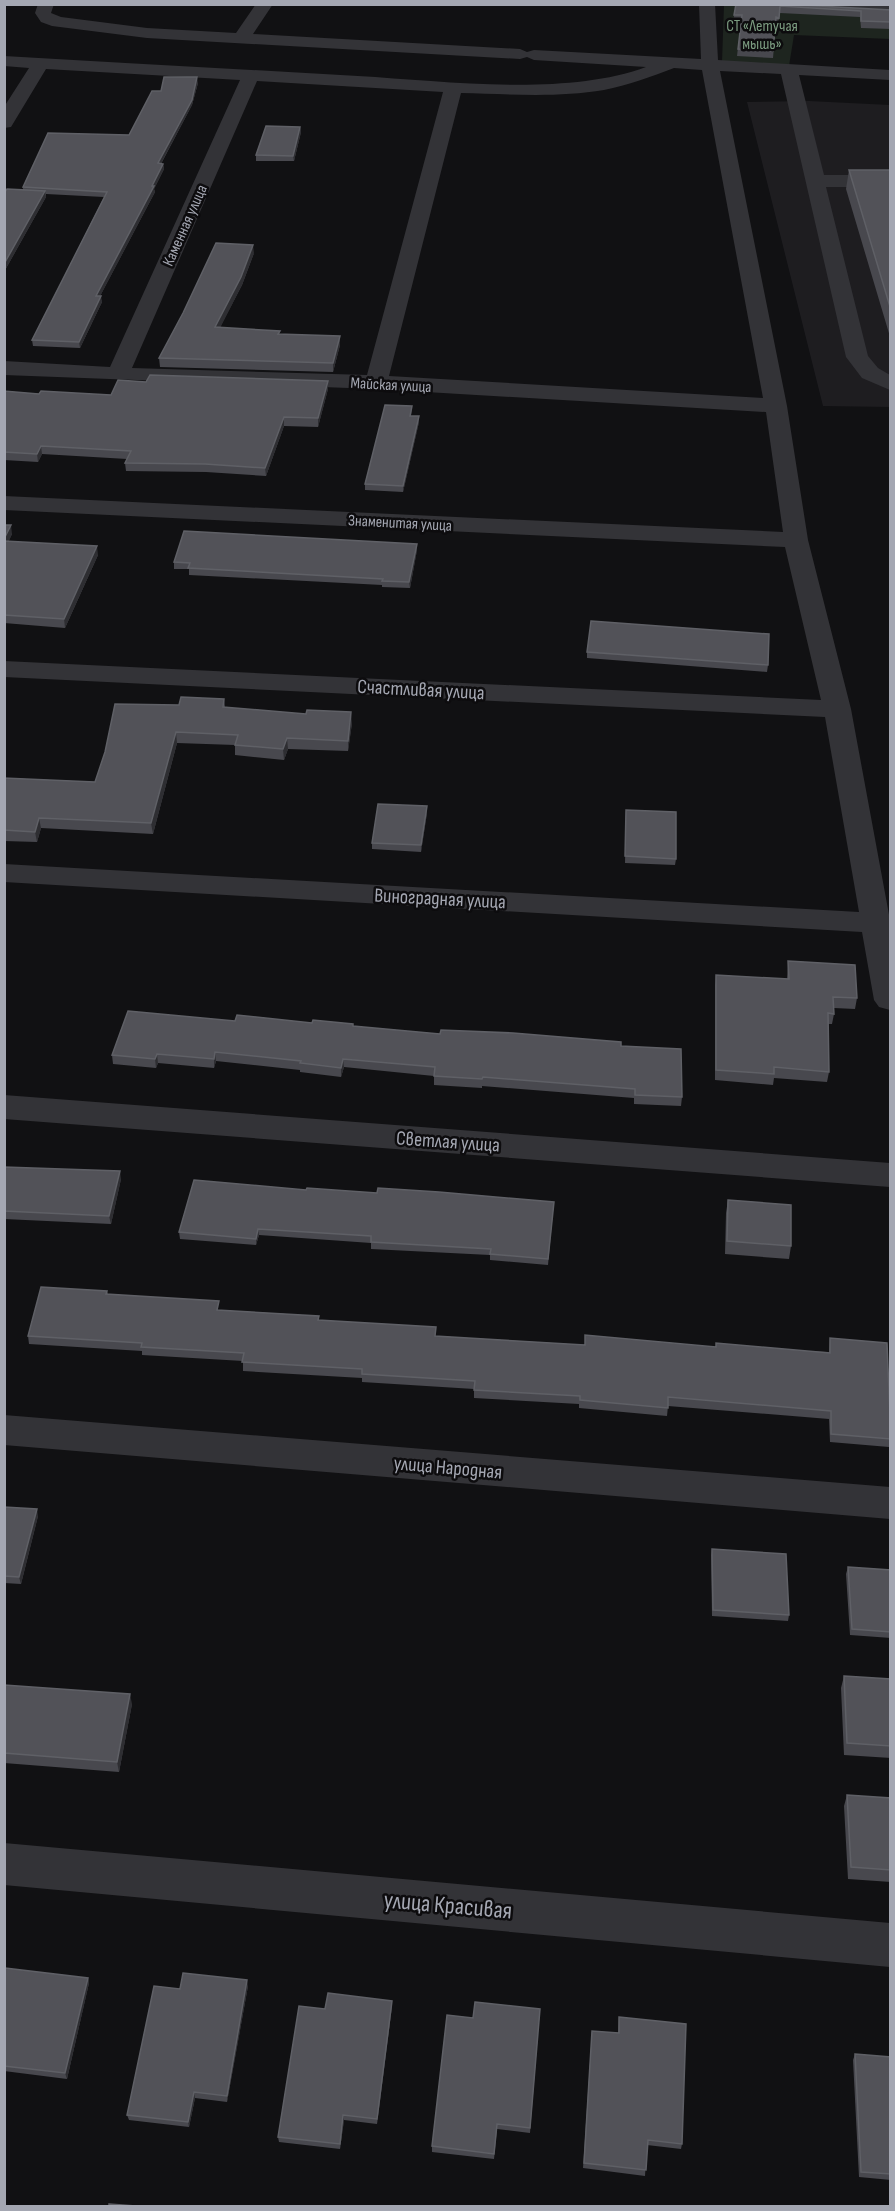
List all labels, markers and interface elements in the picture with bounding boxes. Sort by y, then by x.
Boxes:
park label: СТ «Летучая мышь» [726,17,798,54]
street label: Каменная улица [159,182,212,269]
street label: Майская улица [350,374,432,397]
street label: Знаменитая улица [348,511,452,536]
street label: Счастливая улица [357,675,485,705]
street label: Виноградная улица [374,884,506,914]
street label: Светлая улица [395,1126,501,1158]
street label: улица Народная [393,1451,503,1485]
street label: улица Красивая [383,1885,513,1926]

